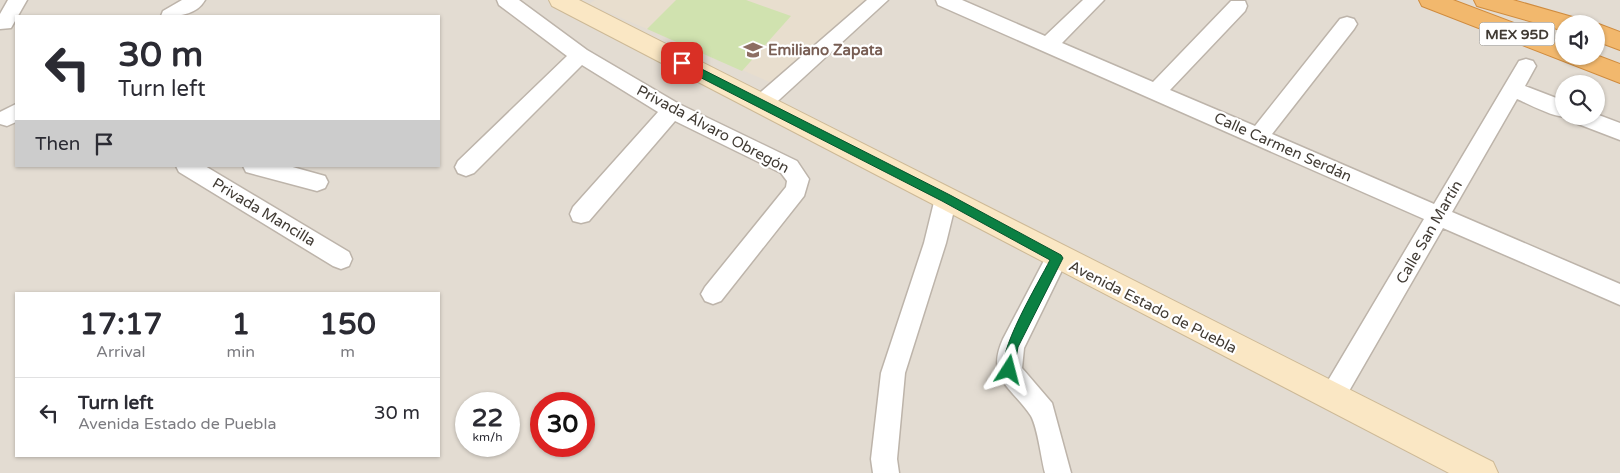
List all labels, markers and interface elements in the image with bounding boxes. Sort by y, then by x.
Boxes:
map controls [1555,15,1605,125]
button: sound [1555,15,1605,65]
road number: MEX 95D [1480,22,1554,46]
text: 30 m [118,34,203,76]
icon: left [35,35,100,100]
school or university icon: Emiliano Zapata [742,39,764,61]
place label: Emiliano Zapata [768,41,883,60]
pin [661,42,703,84]
icon: arrive [668,49,696,77]
button: search [1555,75,1605,125]
text: Turn left [118,76,206,102]
street label: Privada Álvaro Obregón [634,81,792,177]
street label: Calle Carmen Serdán [1211,108,1355,186]
icon: arrive [90,130,118,158]
text: Then [35,133,80,155]
street label: Privada Mancilla [209,174,319,250]
street label: Calle San Martín [1392,177,1466,287]
street label: Avenida Estado de Puebla [1066,257,1240,357]
text: 17:17 [79,306,162,343]
text: 1 [231,306,250,343]
text: 150 [319,306,376,343]
text: Arrival [96,342,146,362]
text: min [227,342,255,362]
text: m [340,342,355,362]
position arrow [982,343,1034,395]
text: Turn left [78,392,154,414]
speed limit sign: 30 [530,392,595,457]
icon: left [35,399,63,427]
text: 30 m [374,402,420,424]
text: 22 [472,403,503,433]
text: Avenida Estado de Puebla [78,414,276,434]
text: km/h [472,430,503,444]

